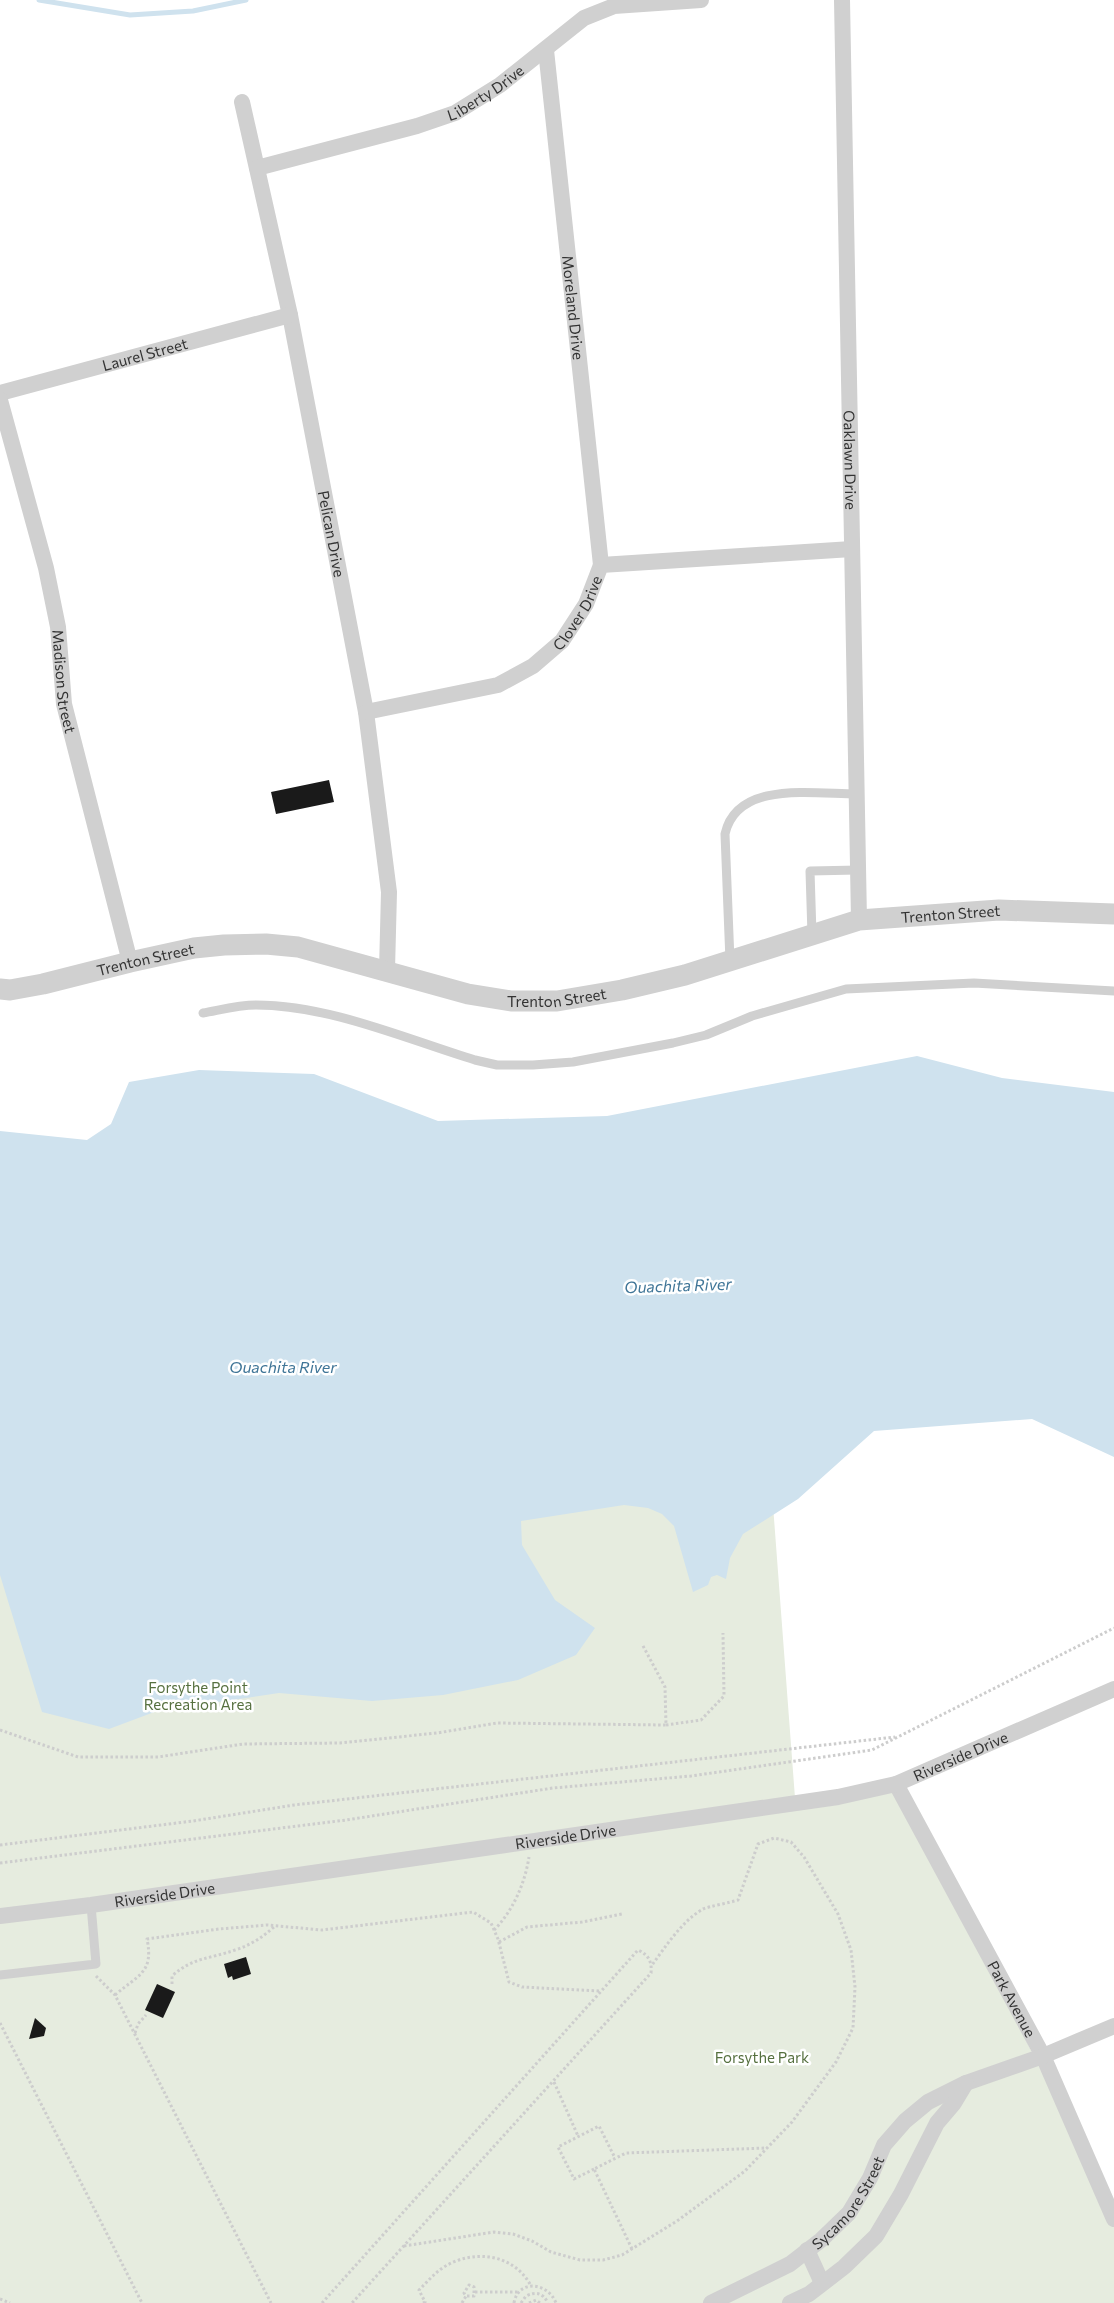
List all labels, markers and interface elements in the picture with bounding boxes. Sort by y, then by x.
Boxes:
street label: Liberty Drive [445,61,527,124]
street label: Moreland Drive [559,254,588,361]
street label: Laurel Street [100,334,189,374]
street label: Oaklawn Drive [841,410,860,510]
street label: Pelican Drive [315,489,349,579]
street label: Clover Drive [549,573,605,654]
street label: Madison Street [49,629,80,735]
street label: Trenton Street [900,901,1001,926]
street label: Trenton Street [95,939,196,979]
street label: Trenton Street [507,984,608,1011]
water label: Ouachita River [624,1274,733,1296]
water label: Ouachita River [229,1357,337,1376]
park label: Forsythe Point Recreation Area [144,1678,252,1713]
street label: Riverside Drive [910,1727,1010,1784]
street label: Riverside Drive [514,1820,617,1853]
street label: Riverside Drive [113,1878,216,1911]
street label: Park Avenue [984,1957,1040,2040]
park label: Forsythe Park [715,2048,809,2066]
street label: Sycamore Street [808,2153,887,2253]

